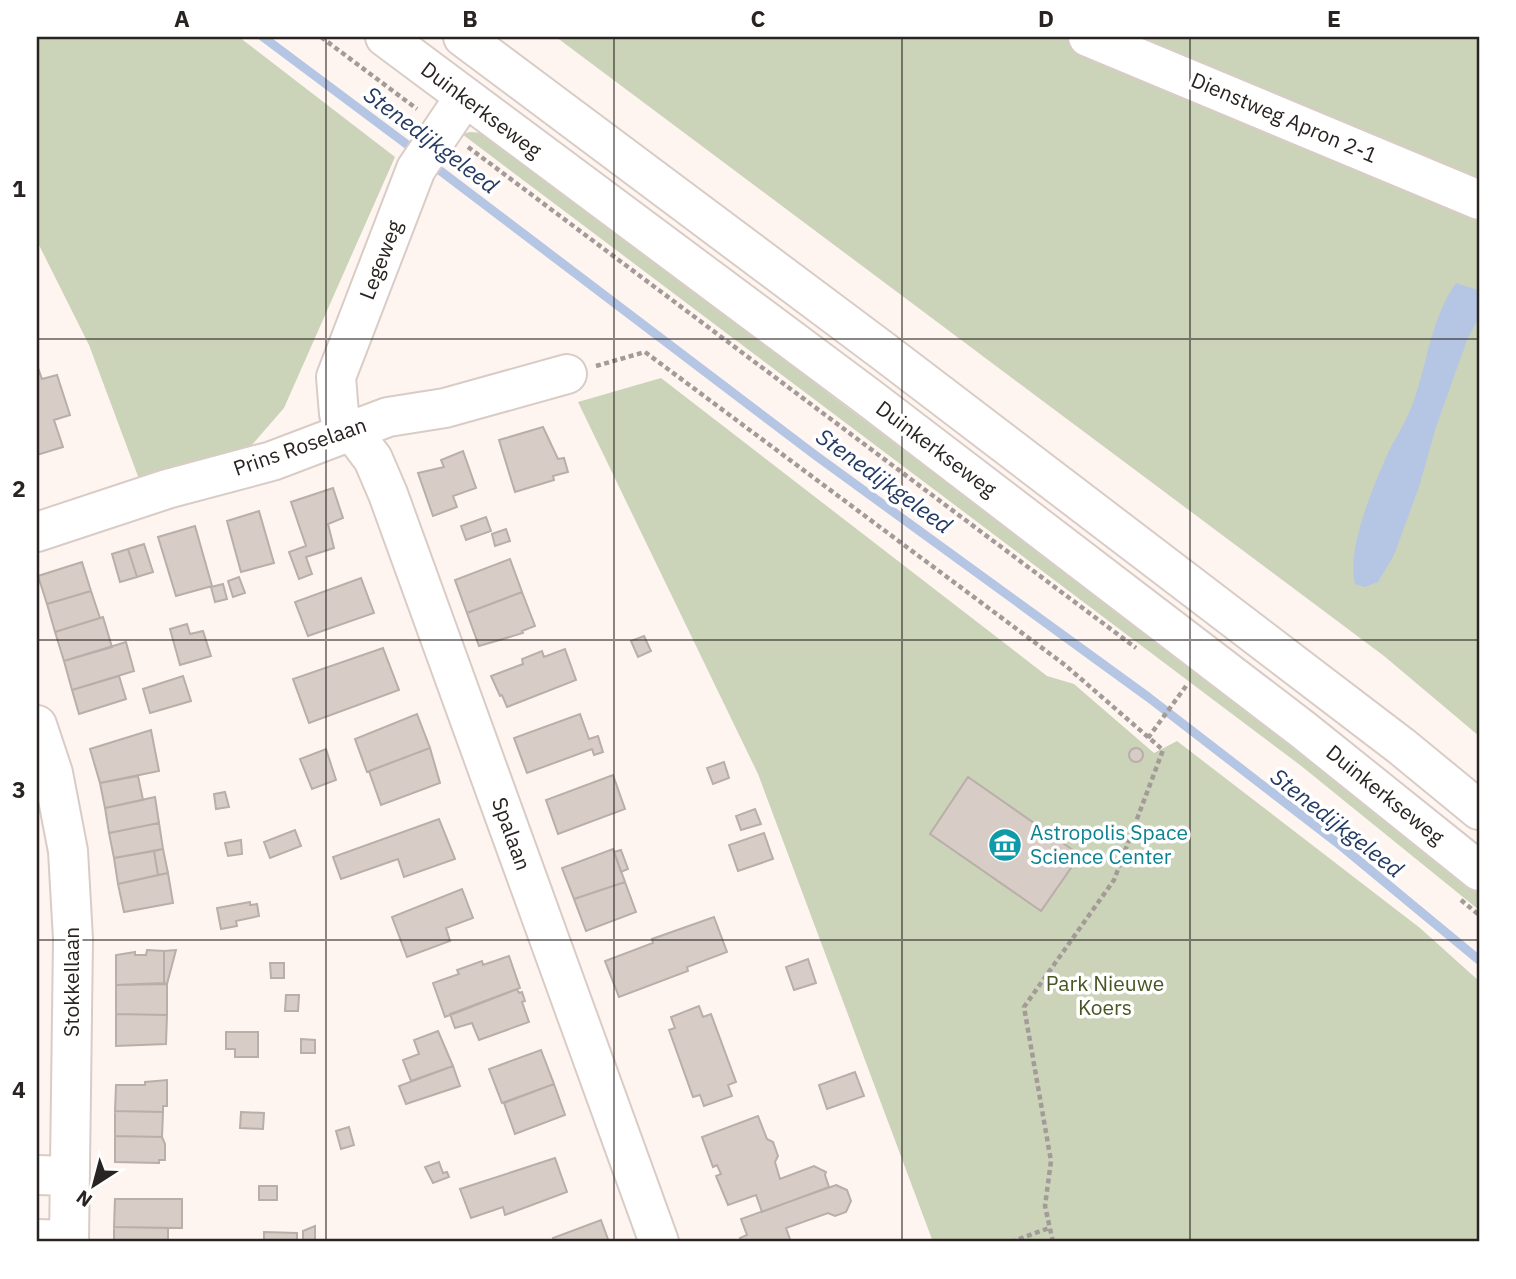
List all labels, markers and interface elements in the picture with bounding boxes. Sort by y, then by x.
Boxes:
text: A [174,3,190,33]
text: B [462,3,478,33]
text: C [751,3,766,33]
text: D [1038,3,1054,33]
text: E [1327,3,1341,33]
street label: Duinkerkseweg [416,55,548,164]
street label: Dienstweg Apron 2-1 [1187,65,1382,169]
water label: Stenedijkgeleed [358,79,505,200]
text: 1 [12,173,26,203]
street label: Legeweg [352,216,408,303]
street label: Duinkerkseweg [871,394,1003,503]
street label: Prins Roselaan [229,410,370,482]
water label: Stenedijkgeleed [811,421,959,540]
text: 2 [12,473,26,503]
street label: Duinkerkseweg [1321,738,1451,851]
water label: Stenedijkgeleed [1265,761,1411,884]
text: 3 [12,774,26,804]
street label: Spalaan [486,793,538,874]
place label: Astropolis Space Science Center [1030,818,1188,870]
museum icon: Astropolis Space Science Center [986,826,1024,864]
street label: Stokkellaan [57,927,85,1037]
park label: Park Nieuwe Koers [1046,969,1164,1021]
text: 4 [12,1074,26,1104]
north arrow [60,1150,130,1220]
text: N [71,1185,97,1213]

